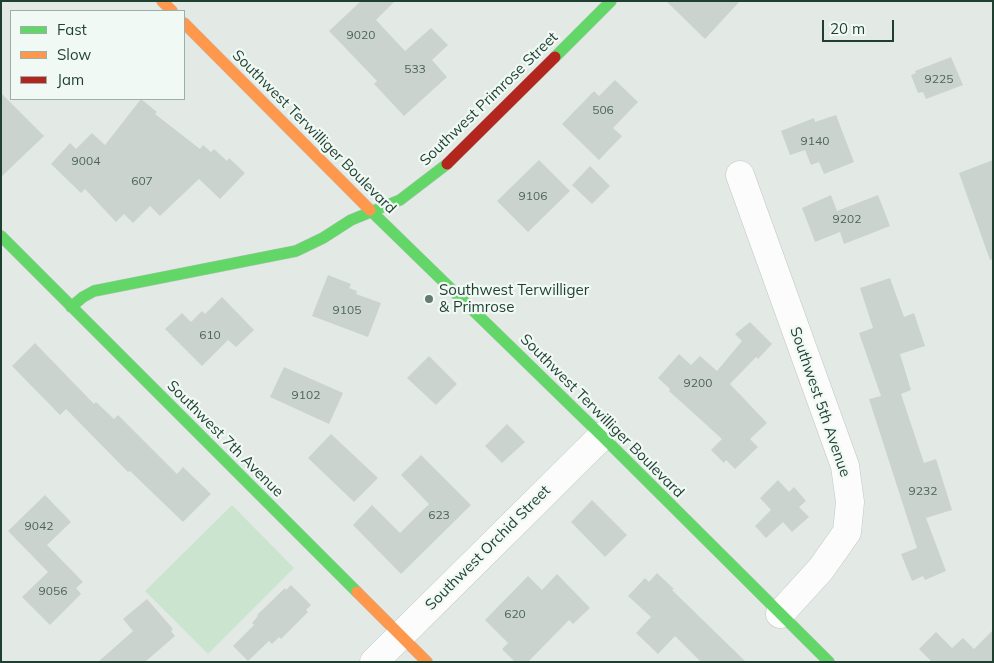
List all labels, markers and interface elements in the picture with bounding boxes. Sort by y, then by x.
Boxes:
legend [10,10,185,100]
scale bar [824,10,896,42]
text: 20 m [830,19,865,38]
text: Fast [57,20,87,39]
house number: 9020 [347,28,375,42]
street label: Southwest Primrose Street [416,28,562,170]
text: Slow [57,45,91,64]
street label: Southwest Terwilliger Boulevard [228,46,400,218]
house number: 533 [404,62,426,76]
text: Jam [57,70,84,89]
house number: 9225 [925,72,953,86]
house number: 506 [592,103,614,117]
house number: 9140 [801,134,829,148]
house number: 9004 [72,154,100,168]
house number: 607 [131,174,153,188]
house number: 9106 [519,189,547,203]
house number: 9202 [833,212,861,226]
place label: Southwest Terwilliger & Primrose [439,281,589,316]
marker: Southwest Terwilliger & Primrose [423,293,435,305]
house number: 9105 [333,303,361,317]
street label: Southwest 5th Avenue [786,325,854,479]
house number: 610 [199,328,221,342]
street label: Southwest Terwilliger Boulevard [516,330,688,502]
house number: 9200 [684,376,712,390]
street label: Southwest 7th Avenue [163,377,287,501]
house number: 9102 [292,388,320,402]
street label: Southwest Orchid Street [422,482,554,614]
house number: 9232 [909,484,937,498]
house number: 623 [428,508,450,522]
house number: 9042 [25,519,53,533]
house number: 9056 [39,584,67,598]
house number: 620 [504,607,526,621]

